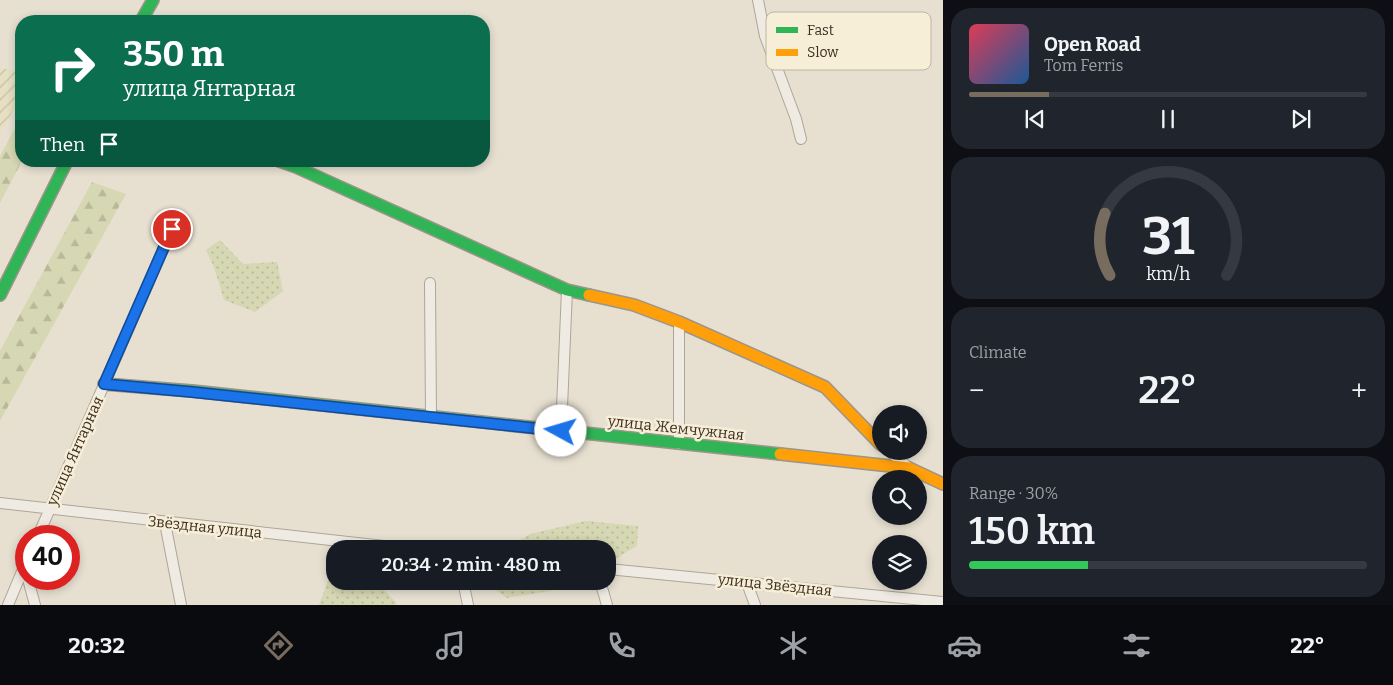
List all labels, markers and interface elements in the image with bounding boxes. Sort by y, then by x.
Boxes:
legend [766,12,931,70]
text: Fast [807,22,834,39]
text: 350 m [123,33,224,75]
text: Open Road [1044,33,1141,56]
icon: right [40,35,105,100]
text: Slow [807,44,839,61]
text: Tom Ferris [1044,56,1123,75]
text: улица Янтарная [123,75,296,102]
icon: previous [1021,105,1049,133]
icon: pause [1154,105,1182,133]
icon: next [1287,105,1315,133]
icon: arrive [95,130,123,158]
text: Then [40,133,85,156]
text: 31 [1142,205,1195,268]
pin [151,208,193,250]
icon: arrive [158,215,186,243]
text: km/h [1146,263,1190,285]
text: Climate [969,343,1027,362]
text: 22° [1138,367,1197,413]
text: − [969,374,984,407]
text: + [1351,374,1367,407]
street label: улица Янтарная [42,394,107,509]
position arrow [534,404,586,456]
map controls [872,405,927,590]
button: sound [872,405,927,460]
street label: улица Жемчужная [606,412,745,444]
button: search [872,470,927,525]
text: Range · 30% [969,484,1058,503]
text: 150 km [969,508,1095,554]
street label: Звёздная улица [147,512,263,542]
speed limit sign: 40 [15,525,80,590]
button: layers [872,535,927,590]
text: 20:34 · 2 min · 480 m [381,553,561,576]
street label: улица Звёздная [716,570,833,600]
icon: directions [261,628,296,663]
icon: music [433,628,468,663]
icon: phone [604,628,639,663]
icon: climate [776,628,811,663]
icon: car [947,628,982,663]
icon: filters [1119,628,1154,663]
text: 20:32 [68,632,125,659]
text: 22° [1290,632,1325,659]

